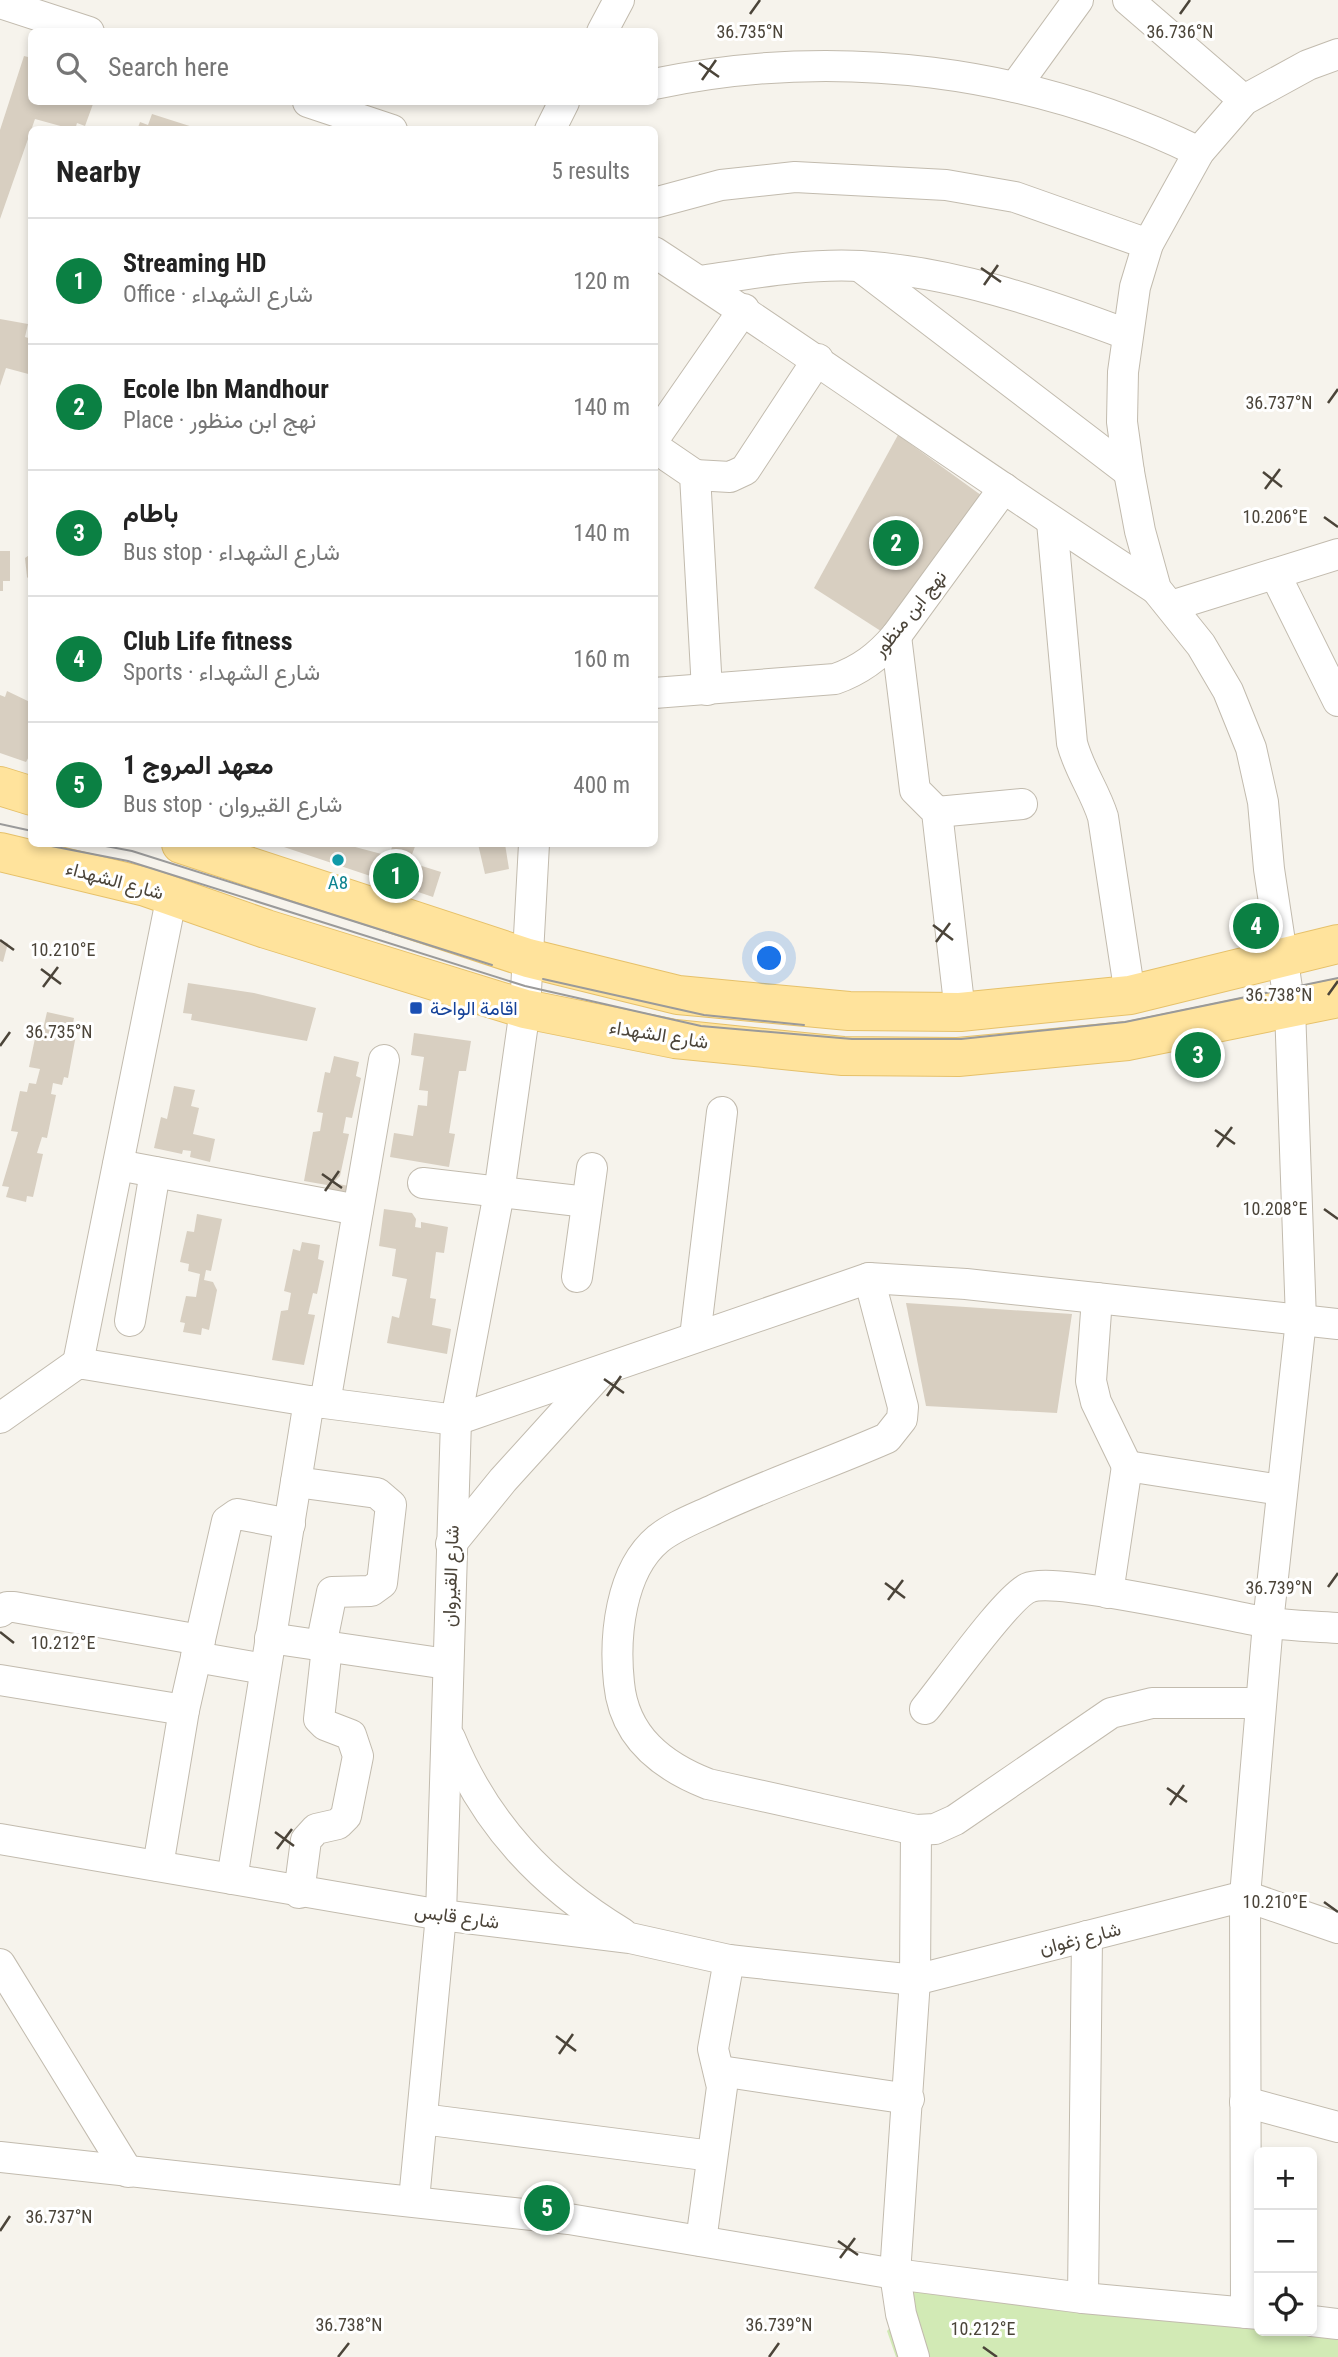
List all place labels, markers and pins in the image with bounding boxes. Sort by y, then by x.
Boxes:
pin: 2 [873,517,919,569]
pin: 1 [373,850,419,902]
marker: A8 [330,852,346,868]
place label: A8 [328,871,348,894]
pin: 4 [1233,900,1279,952]
place label: اقامة الواحة [430,997,518,1020]
marker: اقامة الواحة [408,1000,424,1016]
pin: 3 [1175,1029,1221,1081]
pin: 5 [524,2182,570,2234]

